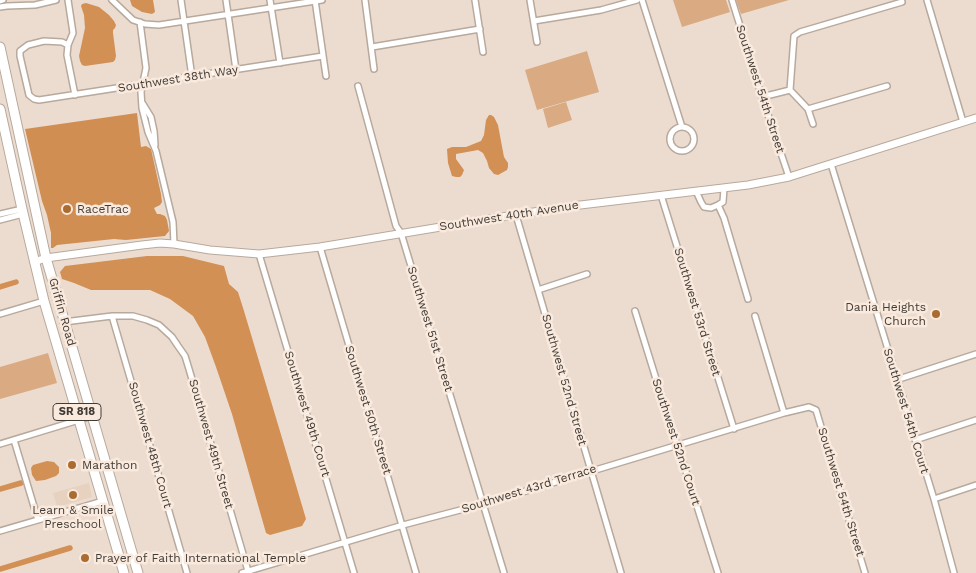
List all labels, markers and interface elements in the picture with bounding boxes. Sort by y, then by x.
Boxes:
street label: Southwest 54th Street [732,23,788,155]
street label: Southwest 38th Way [117,62,239,96]
street label: Southwest 40th Avenue [438,198,580,234]
place label: RaceTrac [77,202,129,216]
marker: RaceTrac [61,203,73,215]
street label: Southwest 53rd Street [671,246,723,378]
street label: Southwest 51st Street [404,265,456,393]
street label: Griffin Road [45,276,79,348]
place label: Dania Heights Church [845,300,926,328]
marker: Dania Heights Church [930,308,942,320]
street label: Southwest 52nd Street [538,313,590,447]
street label: Southwest 50th Street [342,344,394,476]
street label: Southwest 54th Court [880,347,932,475]
street label: Southwest 49th Court [281,349,333,479]
street label: Southwest 49th Street [186,377,236,511]
street label: Southwest 52nd Court [649,377,703,507]
street label: Southwest 48th Court [125,380,175,510]
road number: SR 818 [53,404,101,421]
street label: Southwest 54th Street [815,426,867,558]
place label: Marathon [82,458,137,472]
marker: Marathon [66,459,78,471]
street label: Southwest 43rd Terrace [460,462,598,516]
marker: Learn & Smile Preschool [67,489,79,501]
place label: Learn & Smile Preschool [32,503,114,531]
place label: Prayer of Faith International Temple [95,551,306,565]
marker: Prayer of Faith International Temple [79,552,91,564]

